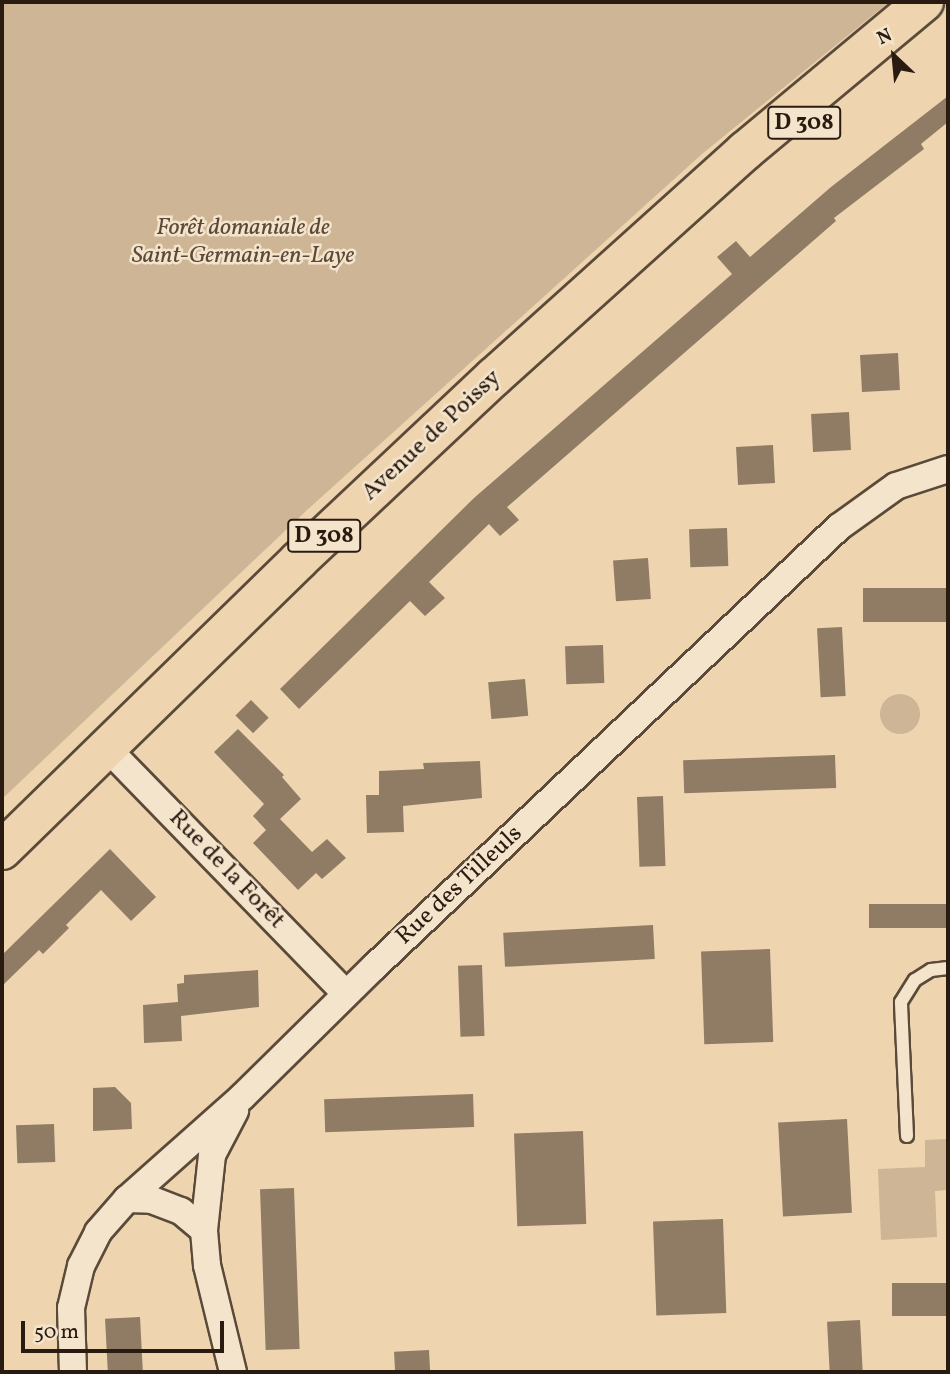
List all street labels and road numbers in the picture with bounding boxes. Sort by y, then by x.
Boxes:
road number: D 308 [766,104,842,142]
street label: Avenue de Poissy [357,364,507,508]
road number: D 308 [286,516,362,556]
street label: Rue de la Forêt [162,804,290,936]
street label: Rue des Tilleuls [391,820,529,952]

